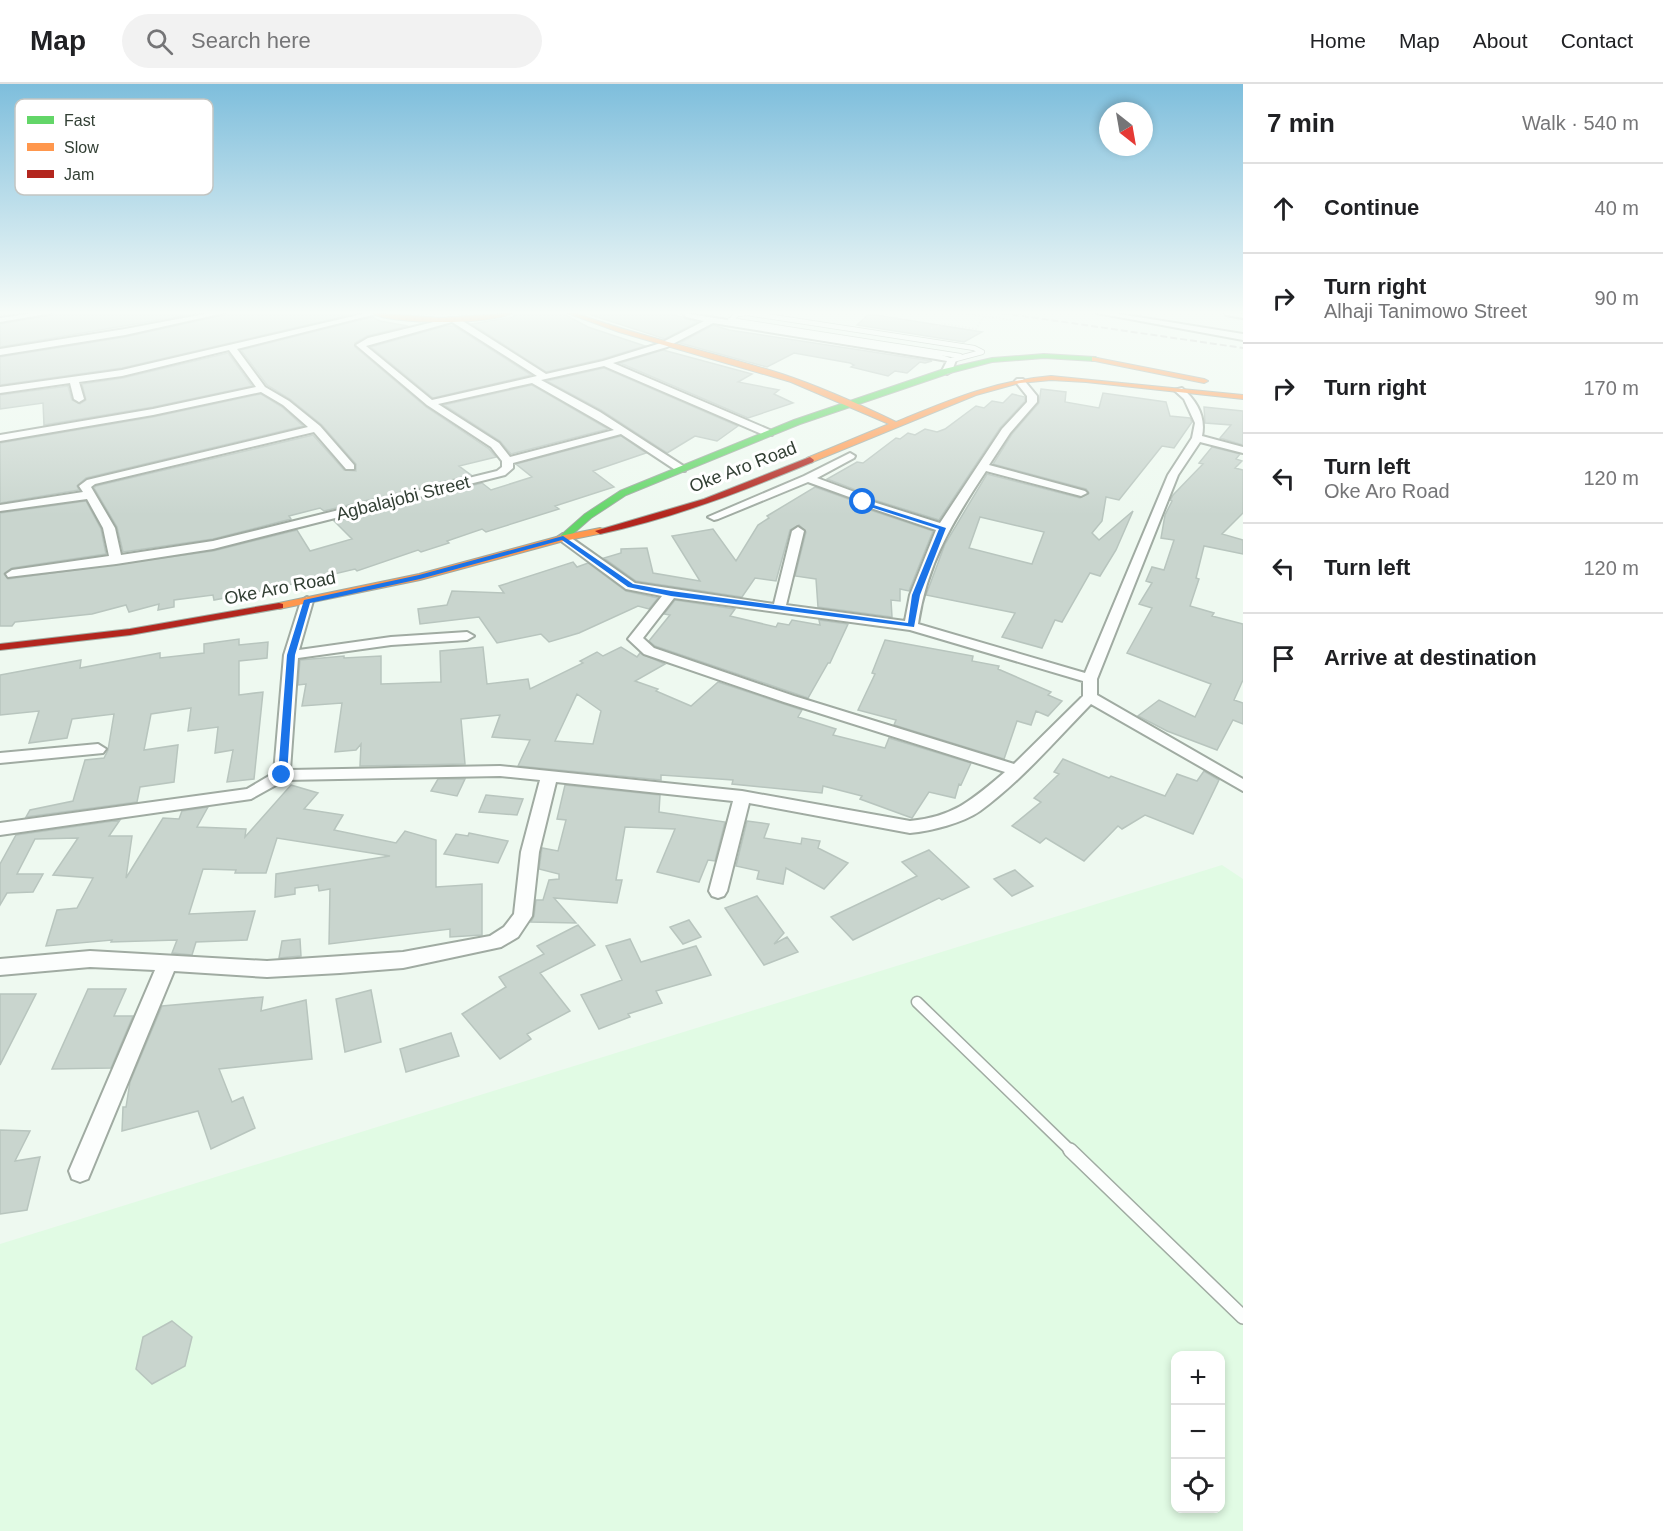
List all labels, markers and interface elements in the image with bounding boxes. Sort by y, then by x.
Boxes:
search box [122,14,542,68]
text: Map [30,25,86,56]
icon: search [143,25,176,58]
text: Search here [191,28,311,53]
text: Home [1310,29,1366,52]
text: Map [1399,29,1440,52]
text: About [1473,29,1528,52]
text: Contact [1561,29,1633,52]
legend [15,99,213,195]
north arrow [1099,102,1153,156]
text: 7 min [1267,108,1335,138]
text: Fast [64,112,96,129]
text: Walk · 540 m [1522,112,1639,134]
text: Slow [64,139,99,156]
text: Jam [64,166,94,183]
icon: ahead [1267,192,1300,225]
text: Continue [1324,195,1419,220]
text: 40 m [1595,197,1639,219]
text: Turn right [1324,274,1426,299]
icon: right [1267,282,1300,315]
text: 90 m [1595,287,1639,309]
text: Alhaji Tanimowo Street [1324,300,1527,322]
icon: right [1267,372,1300,405]
text: Turn right [1324,375,1426,400]
text: 170 m [1583,377,1639,399]
street label: Oke Aro Road [687,437,799,497]
text: Turn left [1324,454,1410,479]
icon: left [1267,462,1300,495]
text: 120 m [1583,467,1639,489]
street label: Agbalajobi Street [334,472,472,524]
text: Oke Aro Road [1324,480,1450,502]
route start [849,488,875,514]
icon: left [1267,552,1300,585]
text: Turn left [1324,555,1410,580]
text: 120 m [1583,557,1639,579]
street label: Oke Aro Road [223,567,337,609]
icon: arrive [1267,642,1300,675]
text: Arrive at destination [1324,645,1537,670]
route end [268,761,294,787]
map controls [1171,1351,1225,1513]
button: + [1171,1351,1225,1405]
button: − [1171,1405,1225,1459]
button: locate [1171,1459,1225,1513]

